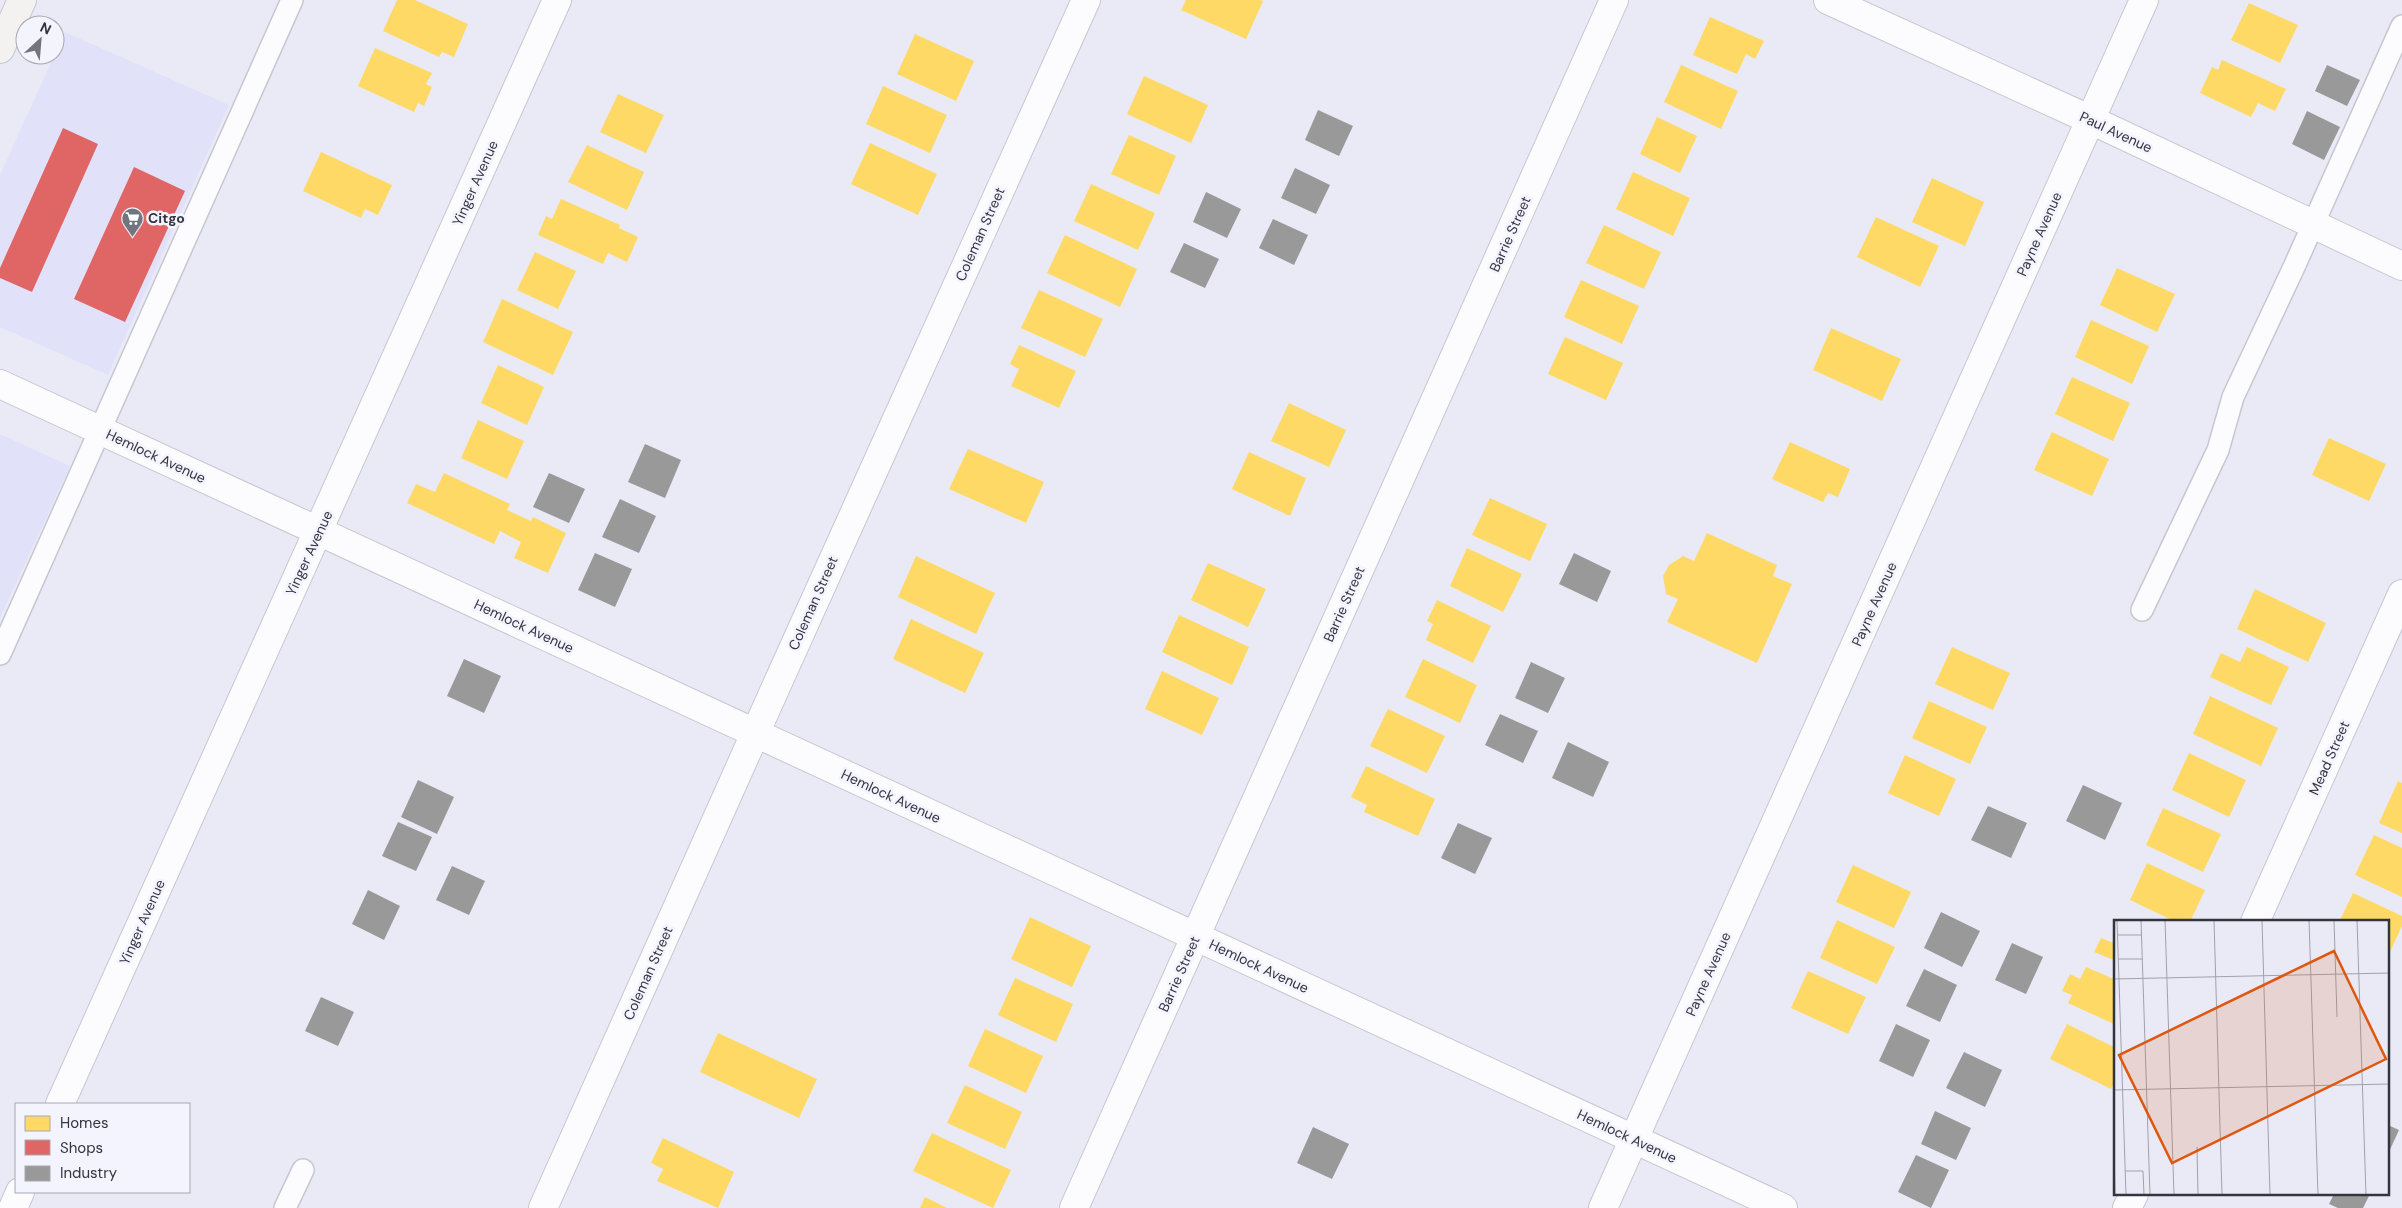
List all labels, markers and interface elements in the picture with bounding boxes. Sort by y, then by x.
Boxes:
north arrow [15,15,65,65]
text: N [37,18,54,39]
street label: Paul Avenue [2077,107,2155,157]
street label: Yinger Avenue [448,138,502,228]
street label: Coleman Street [951,184,1009,284]
street label: Payne Avenue [2012,189,2066,279]
street label: Barrie Street [1485,193,1535,275]
supermarket icon: Citgo [120,206,144,237]
place label: Citgo [148,209,185,227]
street label: Hemlock Avenue [103,425,209,487]
street label: Yinger Avenue [282,508,337,598]
street label: Coleman Street [784,553,842,653]
street label: Payne Avenue [1847,559,1901,649]
street label: Barrie Street [1319,563,1369,645]
street label: Hemlock Avenue [471,595,577,657]
street label: Mead Street [2305,718,2353,798]
street label: Hemlock Avenue [838,765,944,827]
street label: Yinger Avenue [115,877,169,967]
inset map [2114,920,2390,1196]
street label: Coleman Street [619,923,677,1023]
street label: Payne Avenue [1681,929,1735,1019]
street label: Barrie Street [1154,933,1204,1015]
street label: Hemlock Avenue [1206,935,1312,997]
legend [15,1103,190,1193]
street label: Hemlock Avenue [1574,1105,1680,1167]
text: Homes [60,1113,109,1133]
text: Shops [60,1138,103,1158]
text: Industry [60,1163,118,1183]

